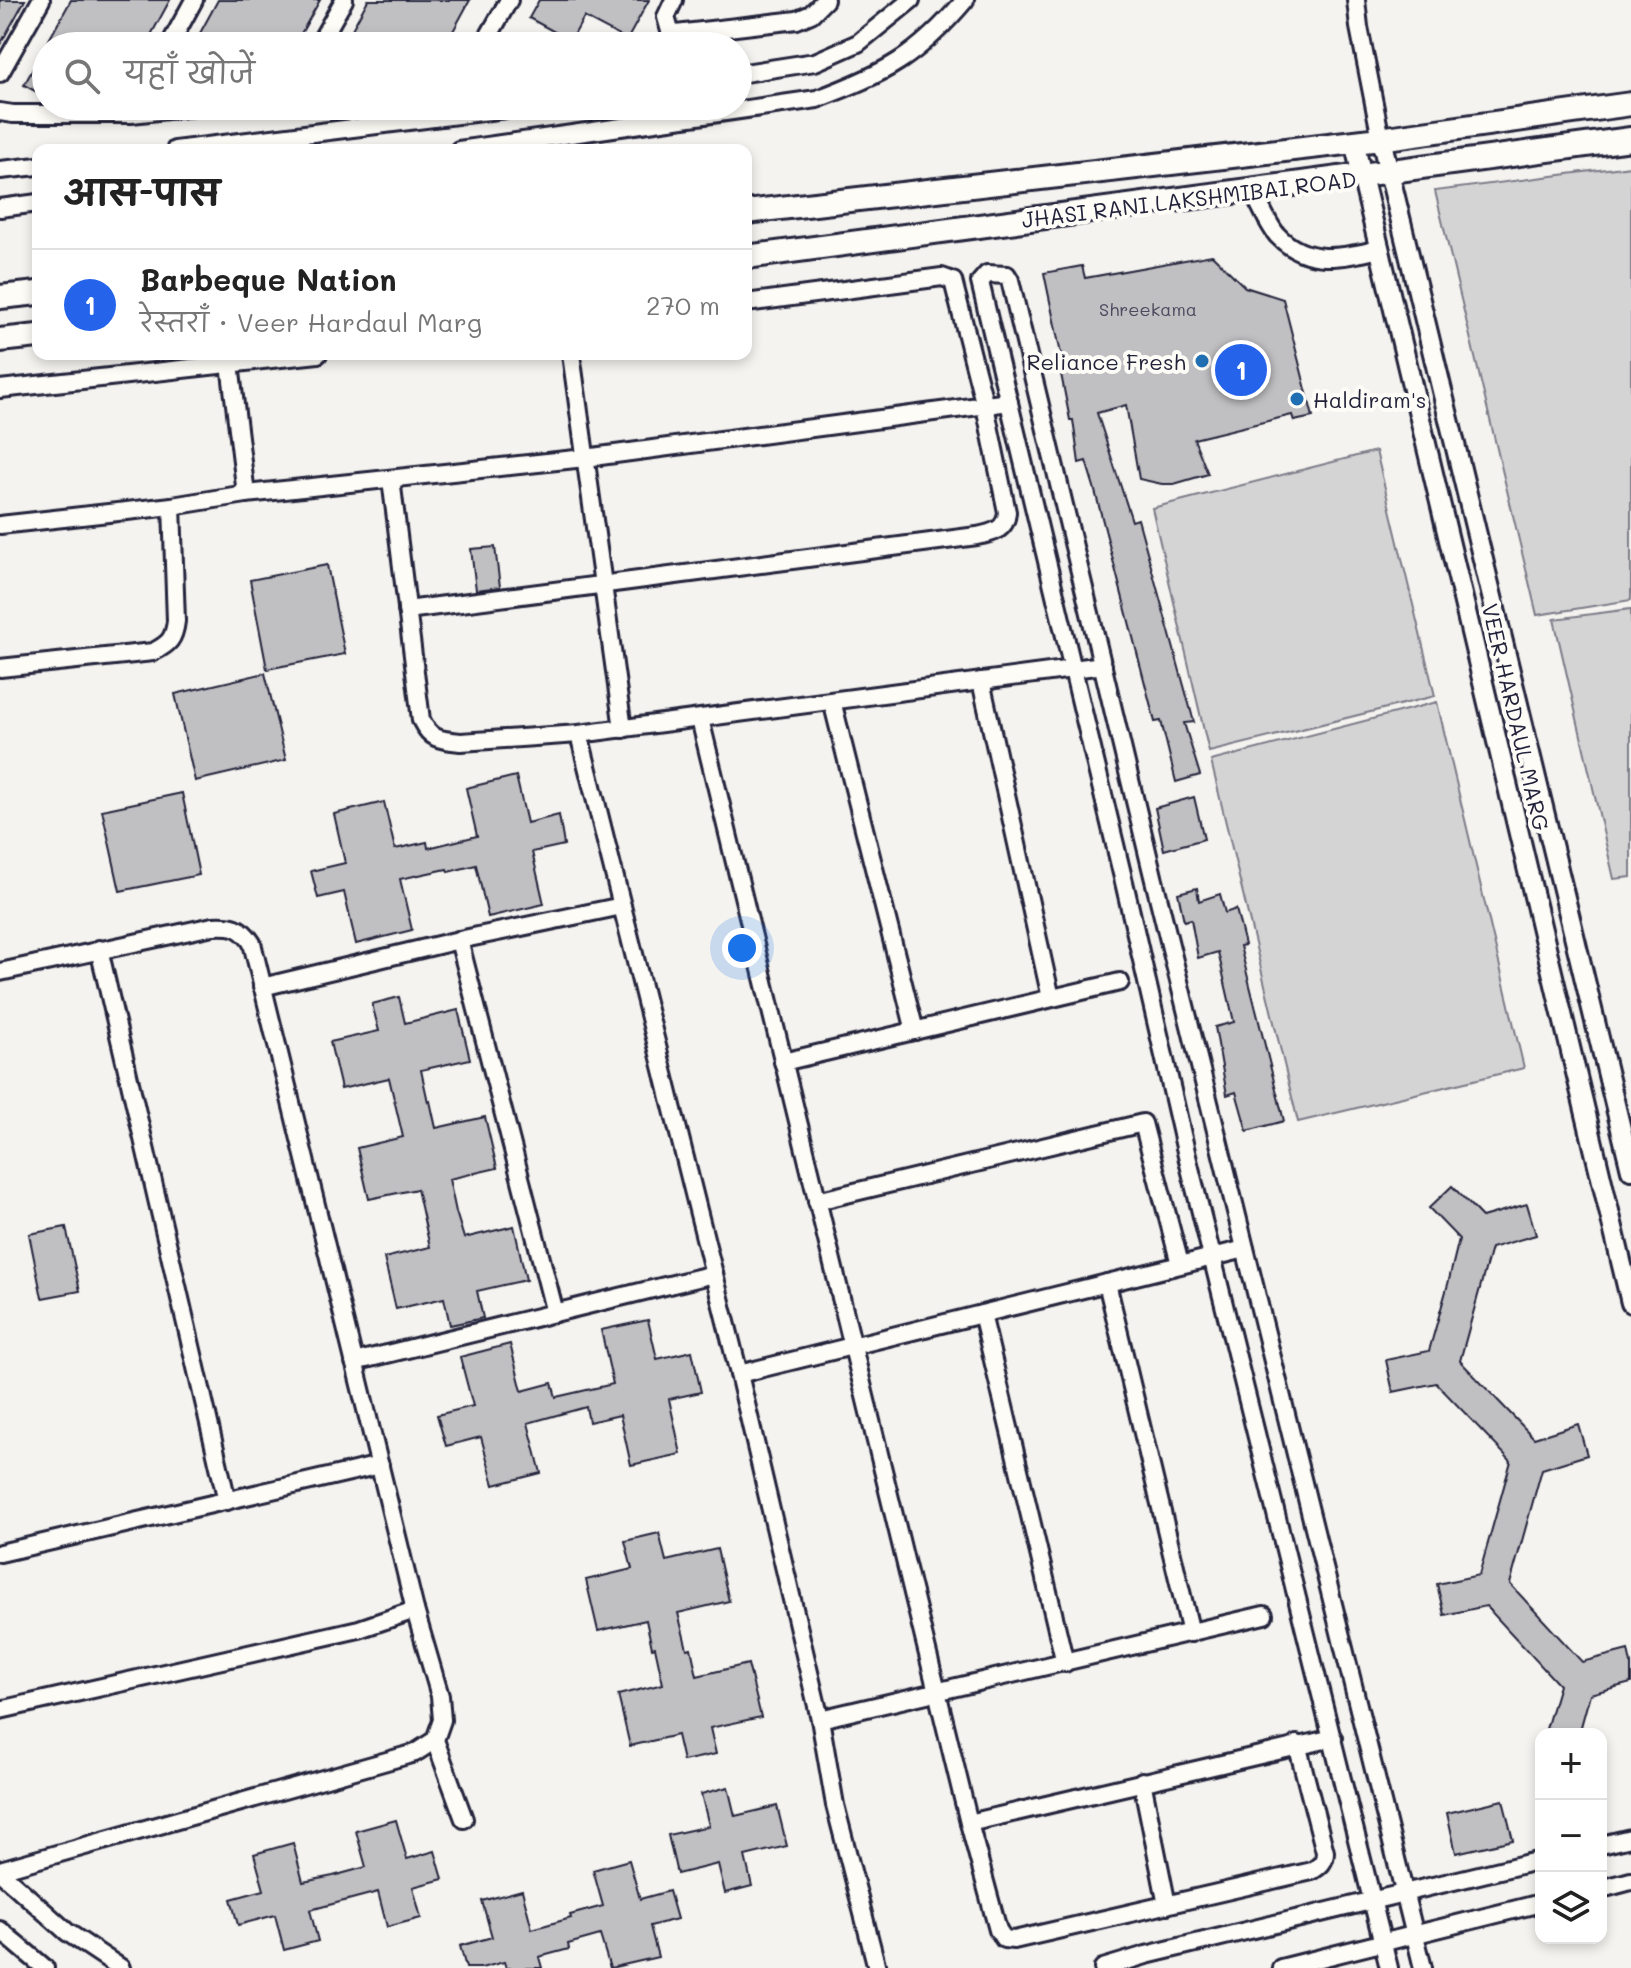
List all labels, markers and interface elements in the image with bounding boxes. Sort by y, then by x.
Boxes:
search box [32,32,752,120]
text: यहाँ खोजें [124,52,255,92]
icon: search [60,54,104,98]
street label: JHASI RANI LAKSHMIBAI ROAD [1020,164,1358,234]
text: आस-पास [64,169,220,214]
text: Barbeque Nation [140,259,397,299]
text: 1 [84,288,96,322]
text: 270 m [646,288,720,322]
house number: Shreekama [1099,297,1197,321]
text: रेस्तराँ · Veer Hardaul Marg [140,305,482,339]
pin: 1 [1215,340,1267,400]
place label: Reliance Fresh [1026,347,1186,376]
marker: Reliance Fresh [1193,352,1211,370]
place label: Haldiram's [1313,385,1426,414]
marker: Haldiram's [1288,390,1306,408]
street label: VEER HARDAUL MARG [1476,601,1556,833]
your location [722,928,762,968]
map controls [1535,1728,1607,1944]
button: + [1535,1728,1607,1800]
button: − [1535,1800,1607,1872]
button: layers [1535,1872,1607,1944]

